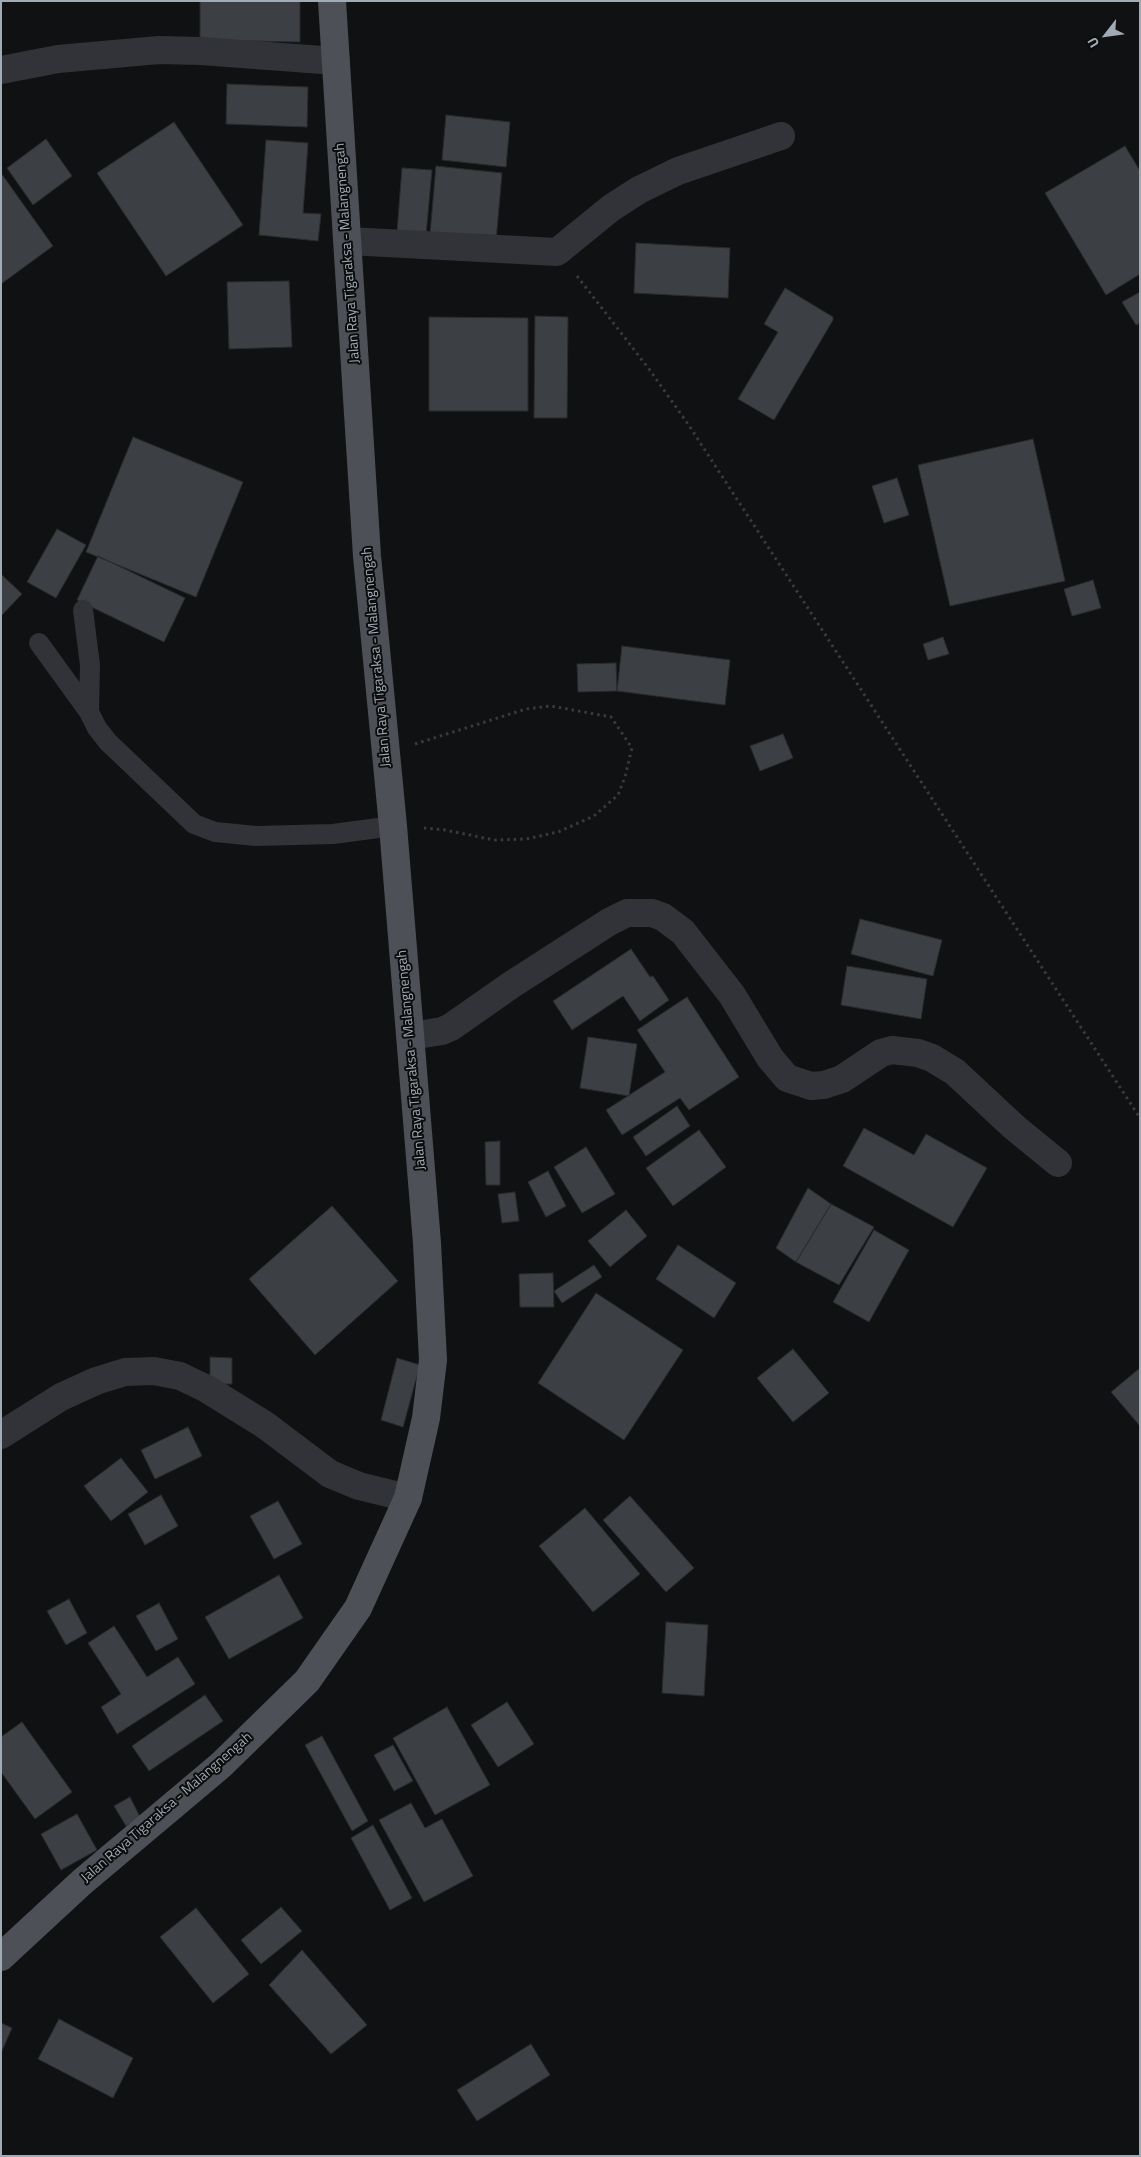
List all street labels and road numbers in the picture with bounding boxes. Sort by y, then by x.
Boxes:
street label: Jalan Raya Tigaraksa - Malangnengah [332,142,364,364]
street label: Jalan Raya Tigaraksa - Malangnengah [359,546,395,768]
street label: Jalan Raya Tigaraksa - Malangnengah [394,949,430,1171]
street label: Jalan Raya Tigaraksa - Malangnengah [78,1729,256,1887]

